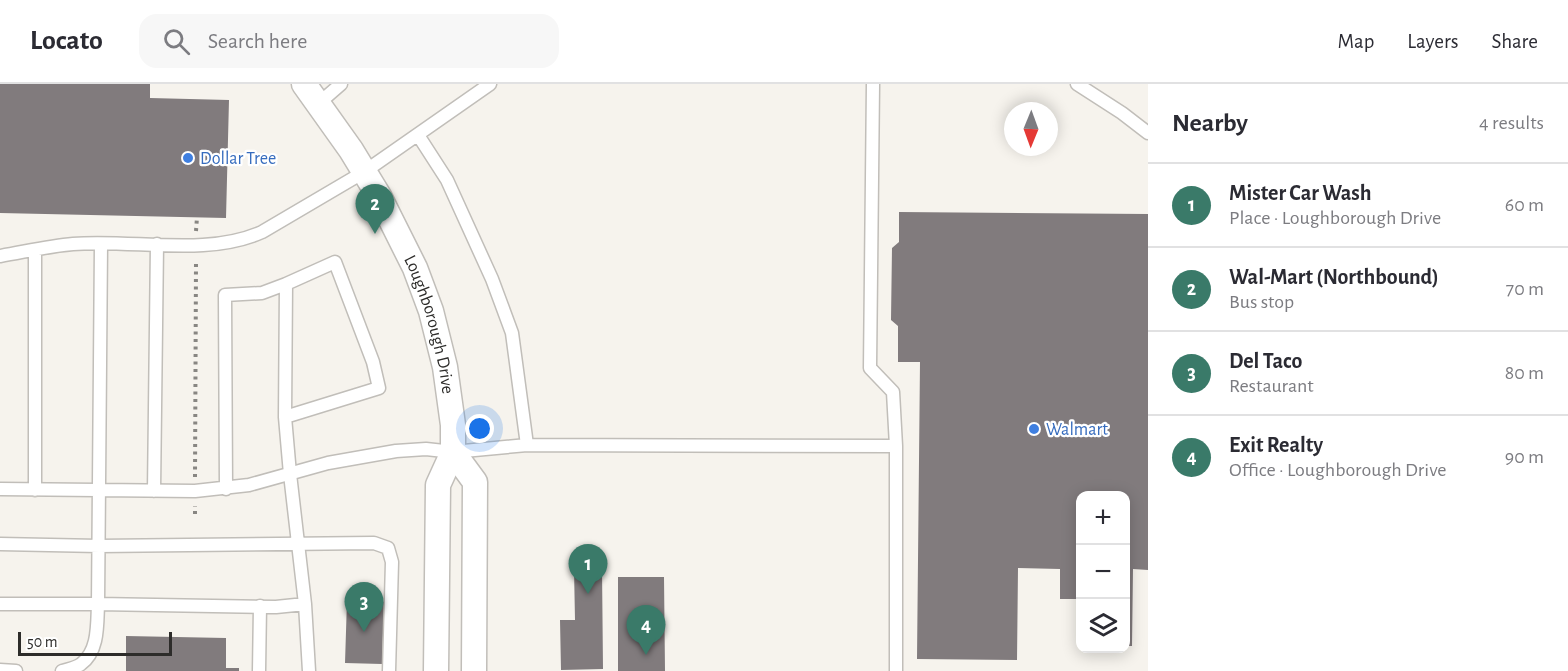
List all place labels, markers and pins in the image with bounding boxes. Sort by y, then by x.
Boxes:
place label: Dollar Tree [200,150,276,168]
marker: Dollar Tree [181,151,195,165]
pin: 2 [356,184,394,234]
place label: Walmart [1046,421,1108,439]
marker: Walmart [1027,422,1041,436]
pin: 1 [568,544,608,594]
pin: 3 [344,582,384,632]
pin: 4 [626,606,666,655]

